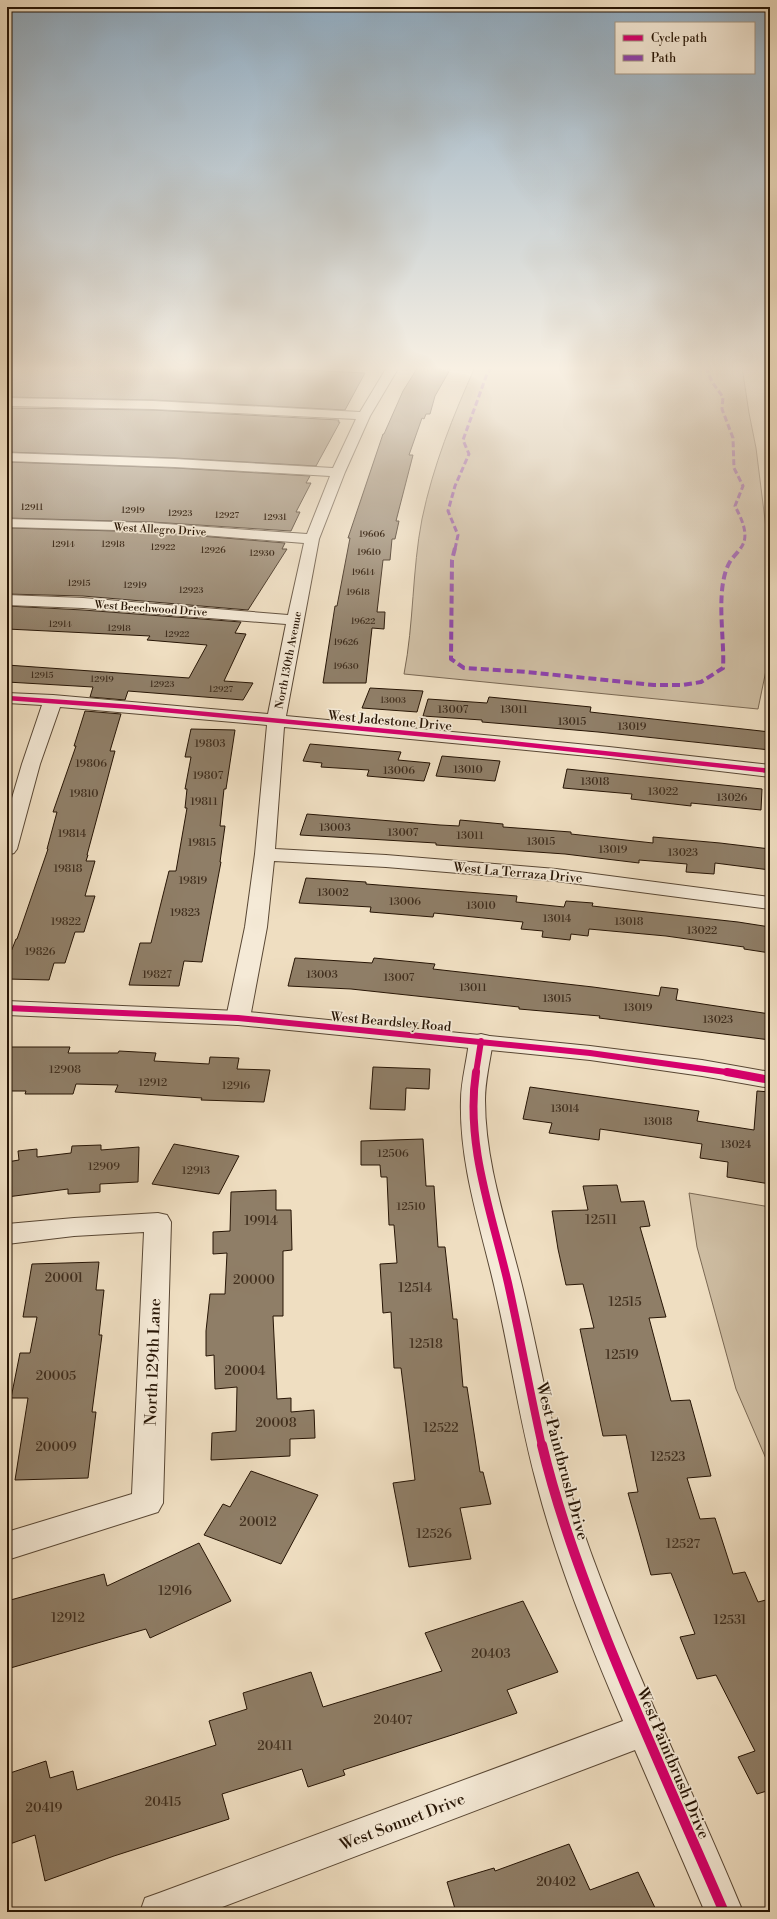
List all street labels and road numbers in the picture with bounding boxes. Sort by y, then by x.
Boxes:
street label: West Allegro Drive [112,521,207,539]
street label: West Beechwood Drive [93,598,208,620]
street label: North 130th Avenue [273,610,305,710]
street label: West Jadestone Drive [326,708,453,734]
street label: West La Terraza Drive [452,859,584,887]
street label: West Beardsley Road [329,1009,452,1035]
street label: North 129th Lane [141,1298,165,1426]
street label: West Paintbrush Drive [531,1379,593,1542]
street label: West Paintbrush Drive [632,1684,714,1842]
street label: West Sonnet Drive [336,1789,468,1855]

